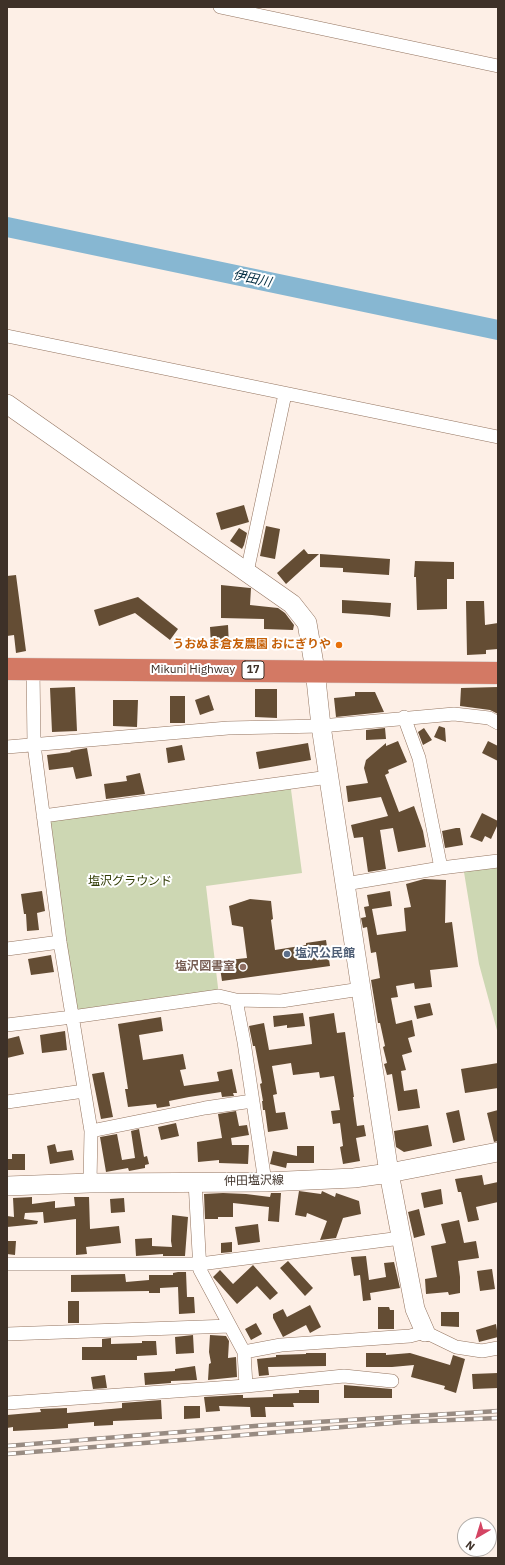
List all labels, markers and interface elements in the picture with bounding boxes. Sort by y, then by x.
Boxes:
water label: 伊田川 [231,267,273,291]
place label: うおぬま倉友農園 おにぎりや [172,638,331,652]
marker: うおぬま倉友農園 おにぎりや [334,640,344,650]
road number: 17 [242,661,264,679]
street label: Mikuni Highway [151,663,235,677]
park label: 塩沢グラウンド [88,875,172,889]
place label: 塩沢公民館 [295,947,355,961]
marker: 塩沢公民館 [282,949,292,959]
place label: 塩沢図書室 [175,960,235,974]
marker: 塩沢図書室 [238,962,248,972]
street label: 仲田塩沢線 [224,1173,284,1189]
north arrow [457,1517,497,1557]
text: N [463,1538,478,1554]

